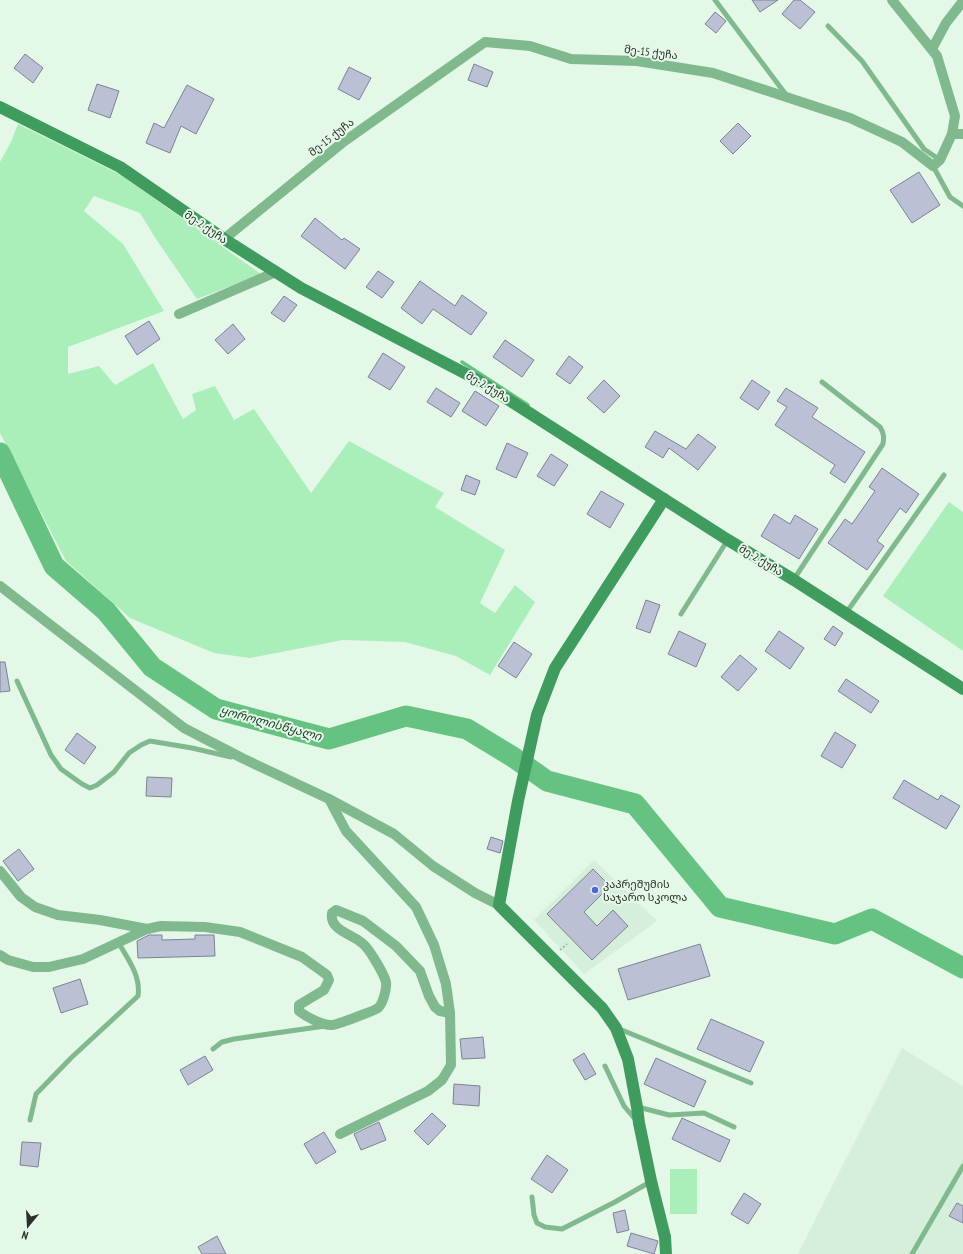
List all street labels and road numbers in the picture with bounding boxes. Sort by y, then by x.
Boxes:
street label: მე-15 ქუჩა [623,42,679,62]
street label: მე-15 ქუჩა [305,115,357,159]
street label: მე-2 ქუჩა [182,207,230,247]
street label: მე-2 ქუჩა [463,368,513,406]
street label: მე-2 ქუჩა [736,541,786,579]

